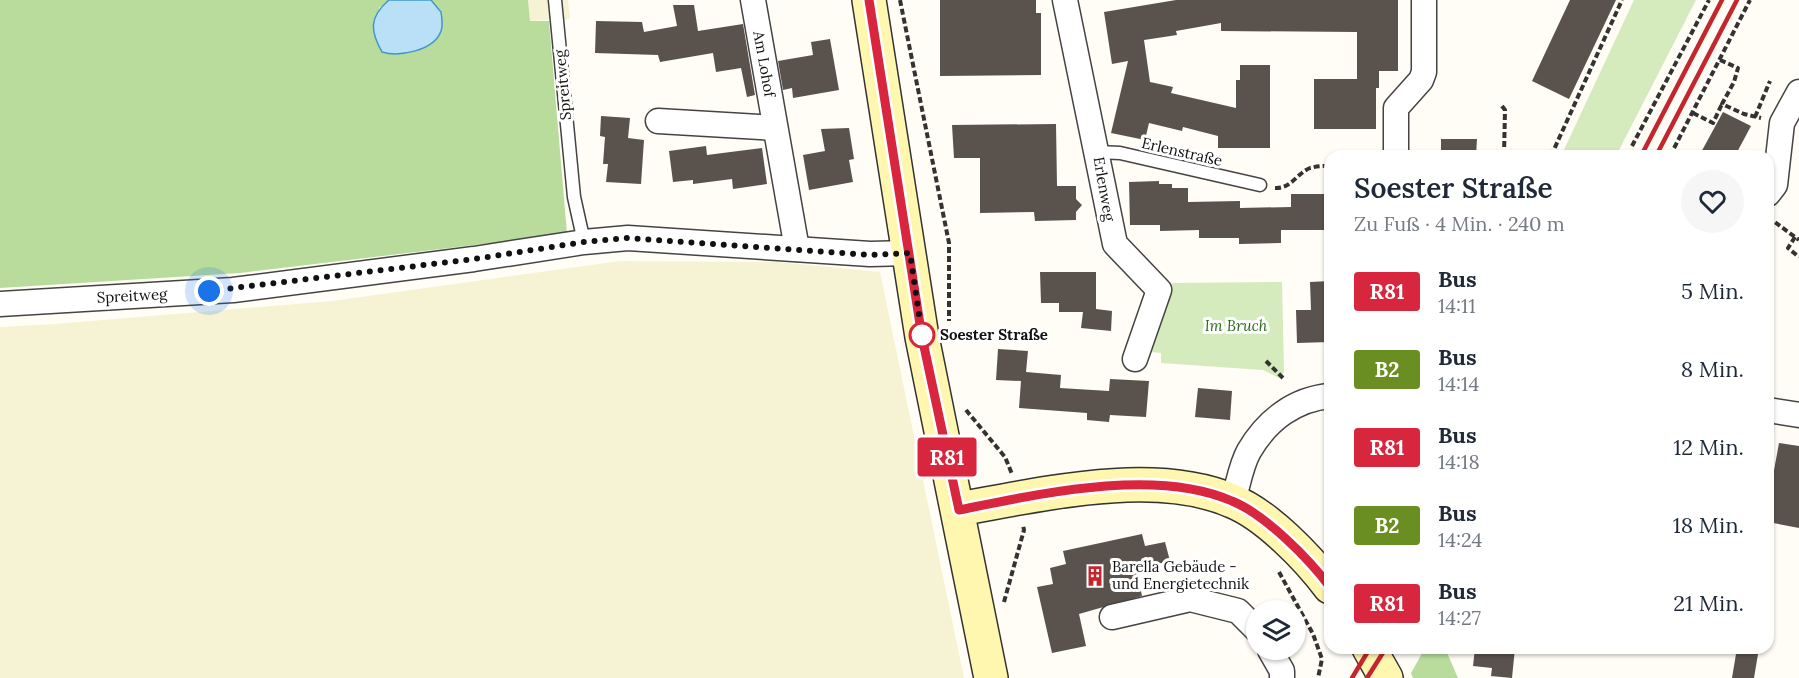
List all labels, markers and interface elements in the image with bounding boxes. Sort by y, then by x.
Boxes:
street label: Am Lohof [749,28,780,99]
street label: Spreitweg [550,48,575,121]
street label: Erlenstraße [1140,133,1224,170]
street label: Erlenweg [1089,155,1120,223]
text: Soester Straße [1354,170,1553,206]
button: heart [1681,170,1744,233]
text: Zu Fuß · 4 Min. · 240 m [1354,211,1565,236]
text: Bus [1438,265,1477,293]
your location [194,276,224,306]
text: 5 Min. [1681,277,1744,305]
text: R81 [1370,278,1404,305]
street label: Spreitweg [96,284,168,307]
text: 14:11 [1438,293,1476,318]
park label: Im Bruch [1205,316,1268,335]
marker: Soester Straße [909,322,935,348]
place label: Soester Straße [940,325,1048,344]
text: Bus [1438,343,1477,371]
text: 8 Min. [1681,355,1744,383]
text: B2 [1374,356,1400,383]
text: 14:14 [1438,371,1479,396]
text: Bus [1438,421,1477,449]
text: 12 Min. [1673,433,1744,461]
text: R81 [1370,434,1404,461]
line badge: R81 [912,438,982,476]
text: R81 [930,444,964,471]
text: 14:18 [1438,449,1480,474]
text: Bus [1438,499,1477,527]
text: 18 Min. [1673,511,1744,539]
text: B2 [1374,512,1400,539]
text: 14:24 [1438,527,1482,552]
place label: Barella Gebäude - und Energietechnik [1112,557,1249,593]
building icon: Barella Gebäude - und Energietechnik [1083,564,1107,588]
text: Bus [1438,577,1477,605]
text: 21 Min. [1673,589,1744,617]
text: R81 [1370,590,1404,617]
map controls [1246,600,1306,660]
button: layers [1246,600,1306,660]
text: 14:27 [1438,605,1481,630]

